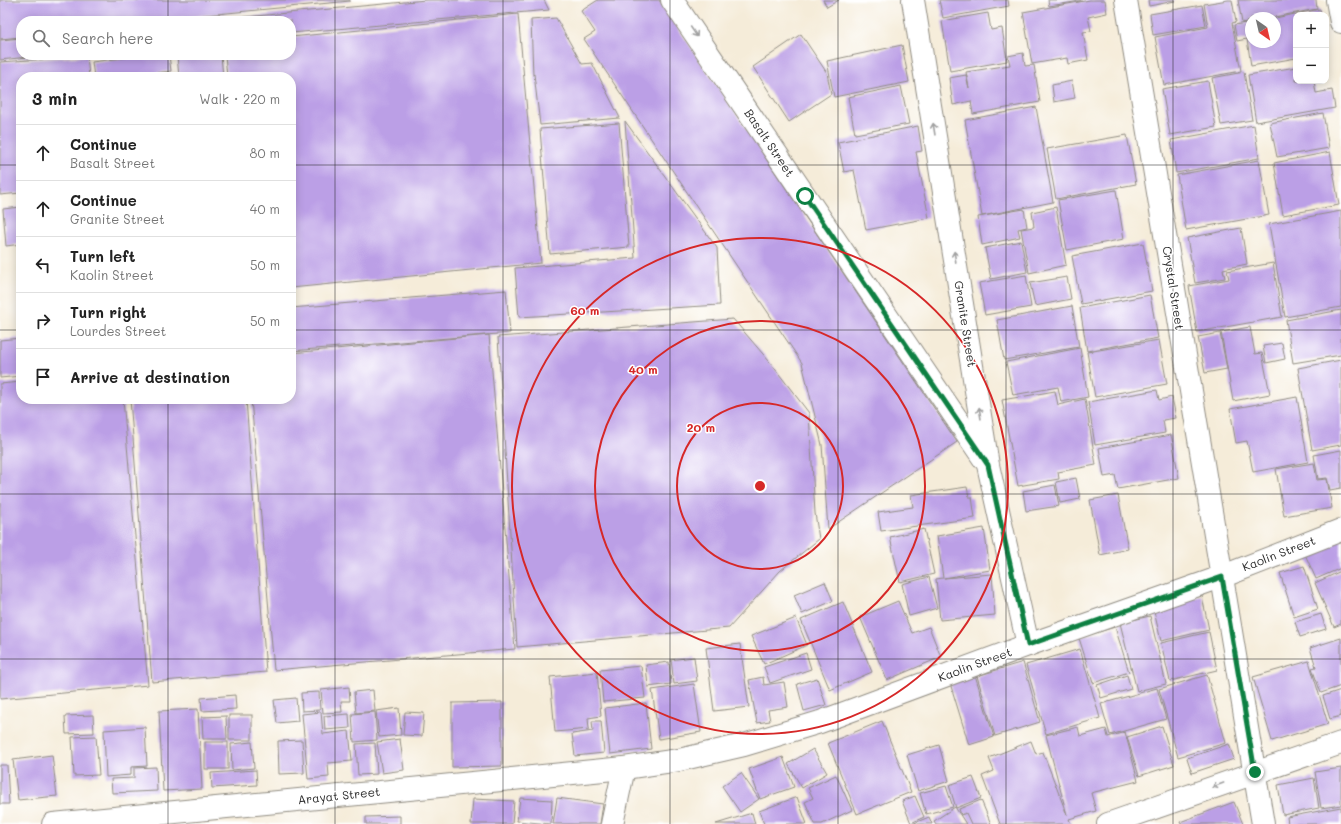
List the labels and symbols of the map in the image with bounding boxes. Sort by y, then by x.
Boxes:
north arrow [1245,12,1281,48]
one-way arrow [690,26,698,37]
street label: Basalt Street [741,105,798,179]
one-way arrow [930,122,938,135]
route start [796,187,814,205]
street label: Crystal Street [1159,245,1188,331]
one-way arrow [950,251,958,264]
street label: Granite Street [951,279,981,368]
text: 60 m [571,302,599,318]
text: 40 m [628,361,658,377]
one-way arrow [976,407,984,420]
text: 20 m [687,419,715,435]
centre of rings [753,479,767,493]
street label: Kaolin Street [1240,532,1318,574]
street label: Kaolin Street [936,643,1014,685]
route end [1246,763,1264,781]
one-way arrow [1213,781,1225,789]
street label: Arayat Street [297,783,381,807]

